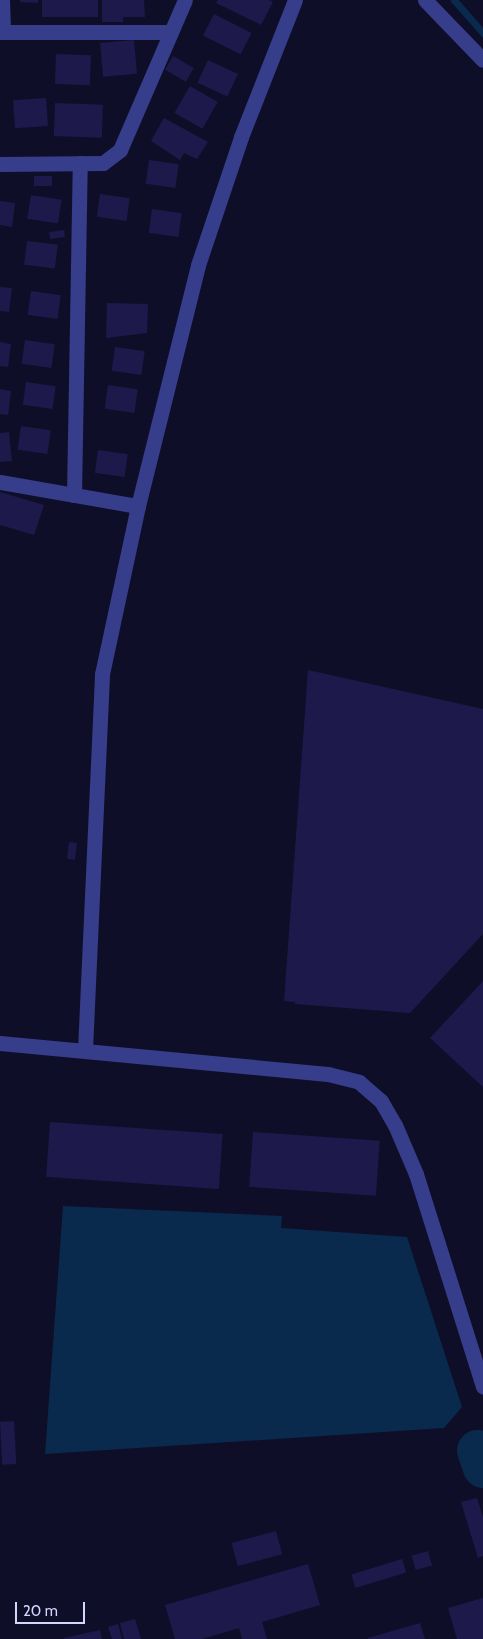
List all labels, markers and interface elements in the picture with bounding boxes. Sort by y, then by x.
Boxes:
scale bar [18,1592,88,1624]
text: 20 m [23,1602,58,1620]

